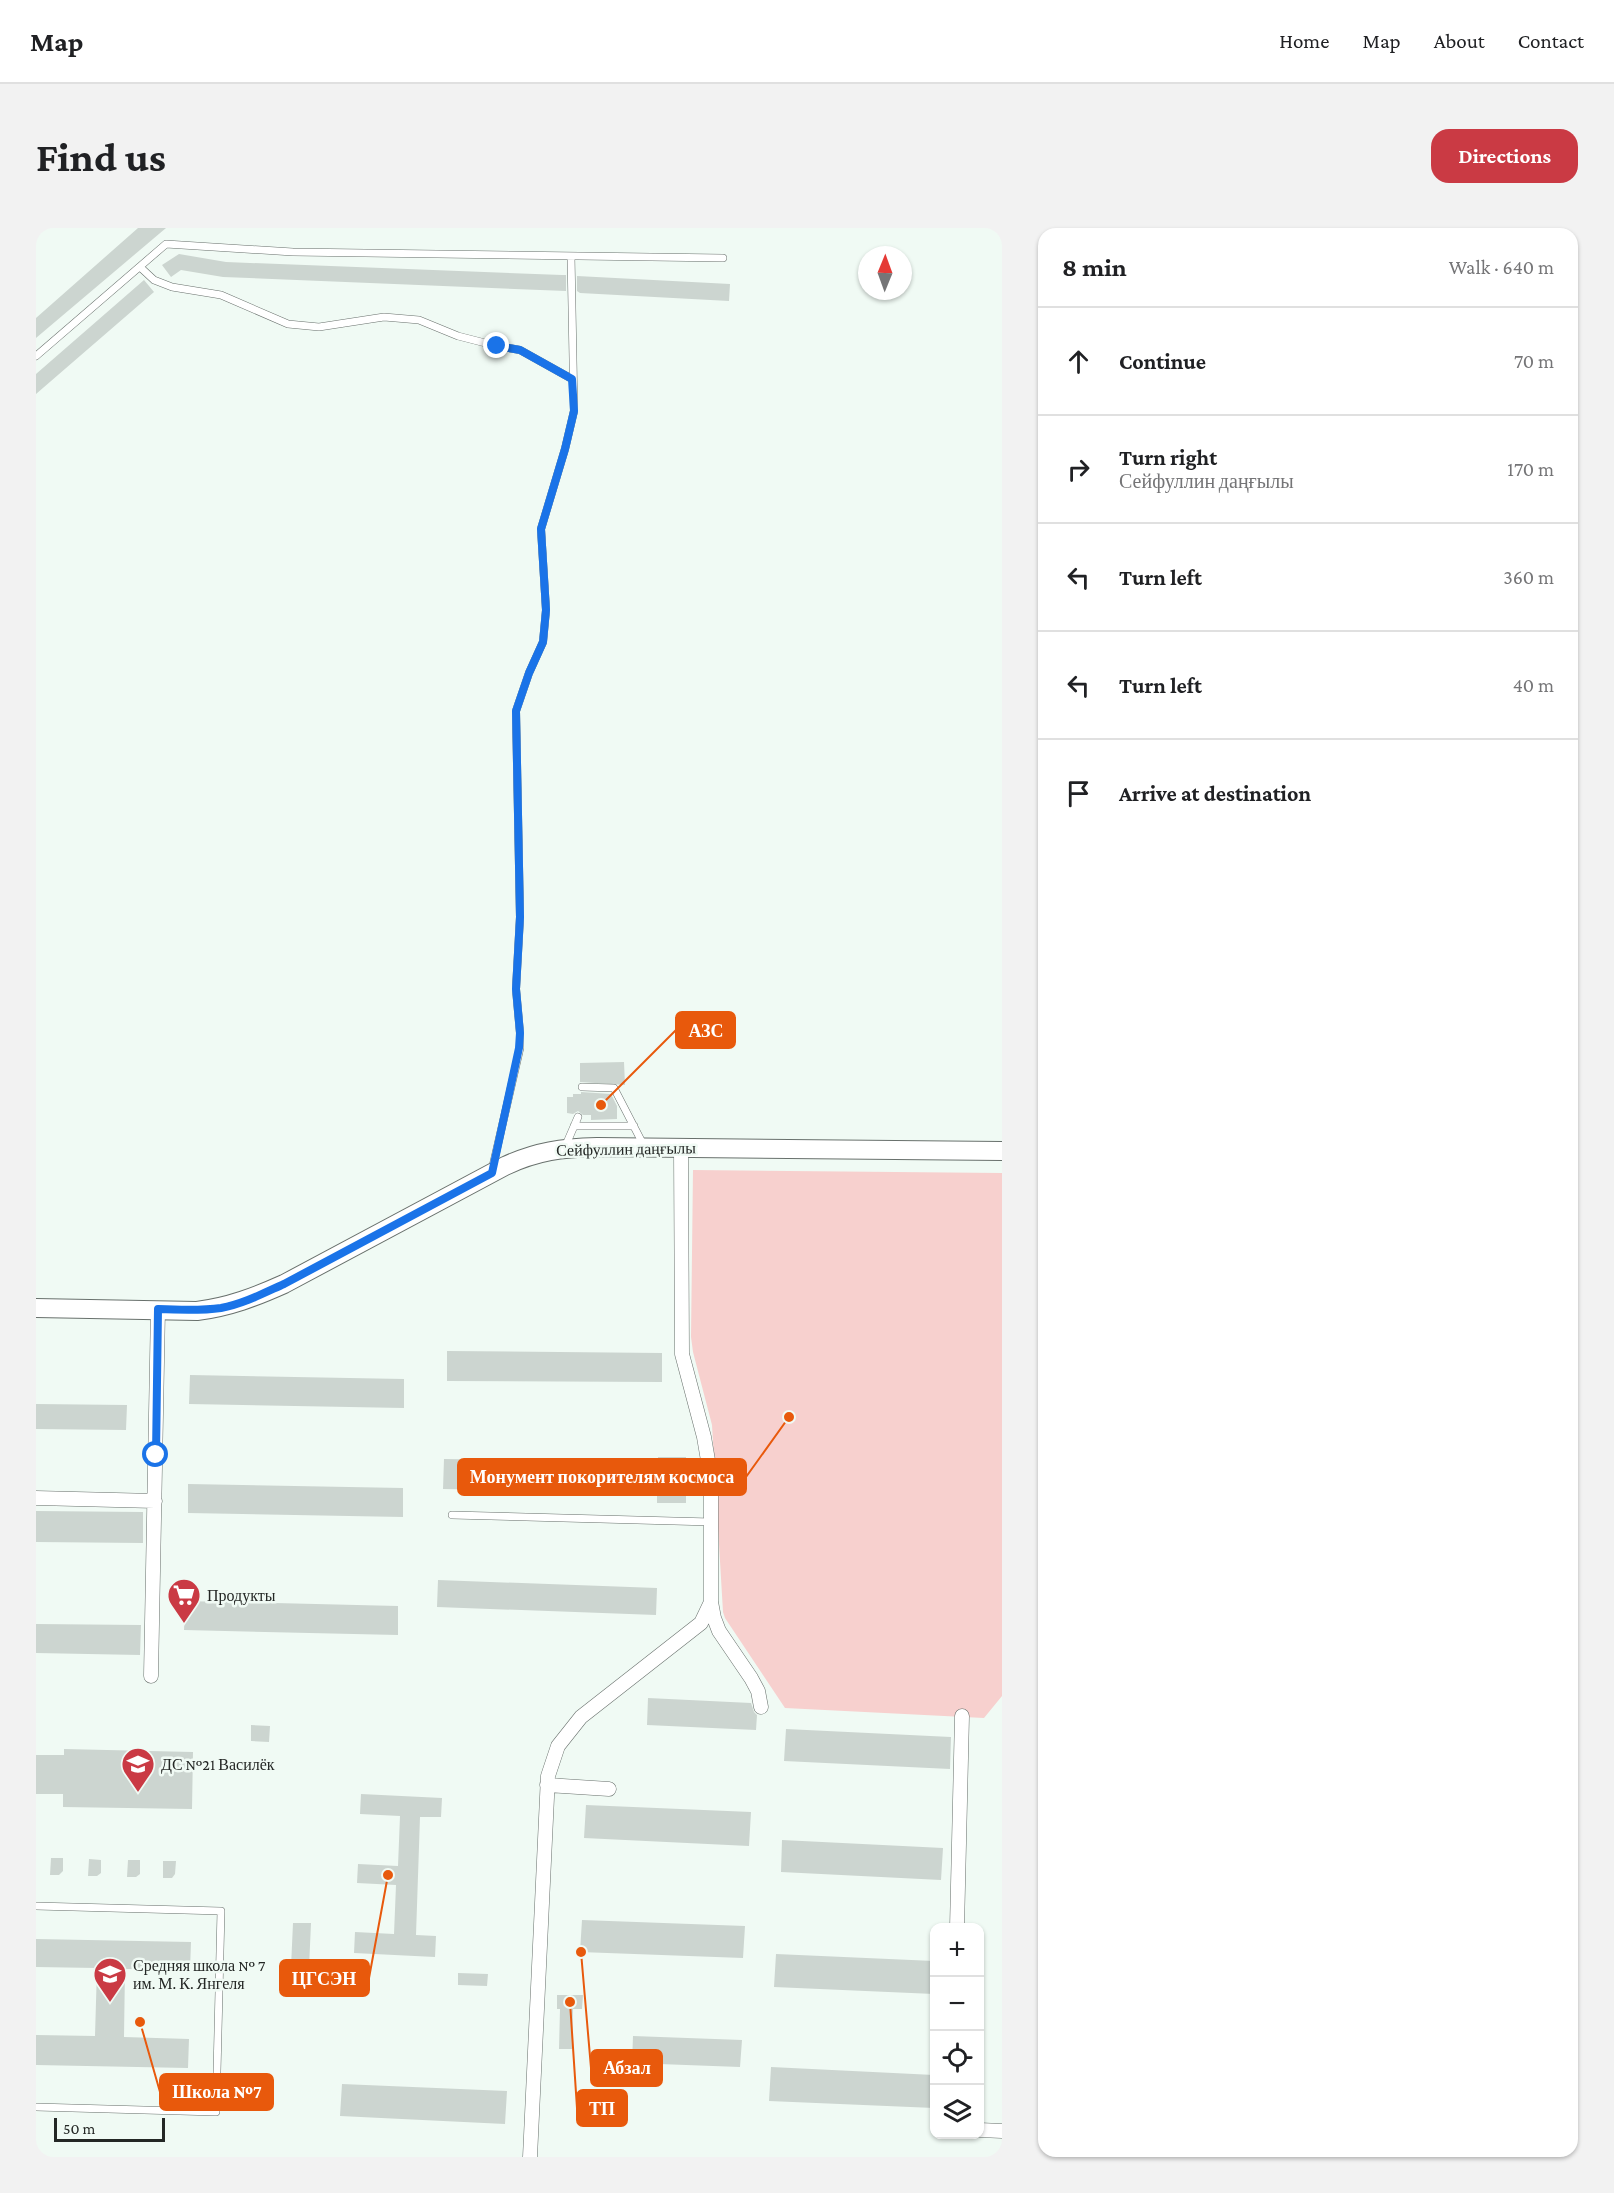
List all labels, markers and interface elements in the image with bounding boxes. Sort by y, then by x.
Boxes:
text: Map [30,26,83,57]
text: Home [1279,29,1329,53]
text: Map [1362,29,1401,53]
text: About [1434,29,1485,53]
text: Contact [1518,29,1584,53]
button: Directions [1431,129,1578,183]
text: Find us [36,133,166,180]
north arrow [858,246,912,300]
text: 8 min [1062,253,1127,282]
text: Walk · 640 m [1449,256,1554,278]
route end [483,332,509,358]
icon: ahead [1062,345,1095,378]
text: Continue [1119,349,1206,374]
text: 70 m [1514,350,1554,372]
text: Turn right [1119,445,1217,470]
icon: right [1062,453,1095,486]
text: 170 m [1507,458,1554,480]
text: Сейфуллин даңғылы [1119,470,1294,492]
icon: left [1062,561,1095,594]
text: Turn left [1119,565,1202,590]
text: 360 m [1503,566,1554,588]
icon: left [1062,669,1095,702]
text: Turn left [1119,673,1202,698]
text: 40 m [1513,674,1554,696]
icon: arrive [1062,777,1095,810]
text: Arrive at destination [1119,781,1311,806]
callout: АЗС [676,1012,735,1048]
text: АЗС [688,1021,724,1041]
street label: Сейфуллин даңғылы [556,1139,696,1160]
route start [142,1441,168,1467]
callout: Монумент покорителям космоса [458,1459,746,1495]
text: Монумент покорителям космоса [470,1467,734,1487]
supermarket icon: Продукты [166,1577,202,1624]
place label: Продукты [207,1587,276,1605]
school or university icon: ДС №21 Василёк [120,1746,156,1793]
place label: ДС №21 Василёк [161,1756,275,1774]
map controls [930,1923,984,2139]
button: + [930,1923,984,1977]
school or university icon: Средняя школа № 7 им. М. К. Янгеля [92,1956,128,2003]
place label: Средняя школа № 7 им. М. К. Янгеля [133,1957,266,1992]
callout: ЦГСЭН [280,1960,369,1996]
text: ЦГСЭН [292,1969,356,1989]
button: − [930,1977,984,2031]
button: locate [930,2031,984,2085]
callout: Абзал [591,2050,662,2086]
text: Абзал [603,2058,651,2078]
callout: Школа №7 [160,2074,273,2110]
text: Школа №7 [172,2082,262,2102]
button: layers [930,2085,984,2139]
callout: ТП [577,2090,627,2126]
text: ТП [589,2099,615,2119]
scale bar [54,2115,165,2142]
text: 50 m [63,2120,95,2137]

